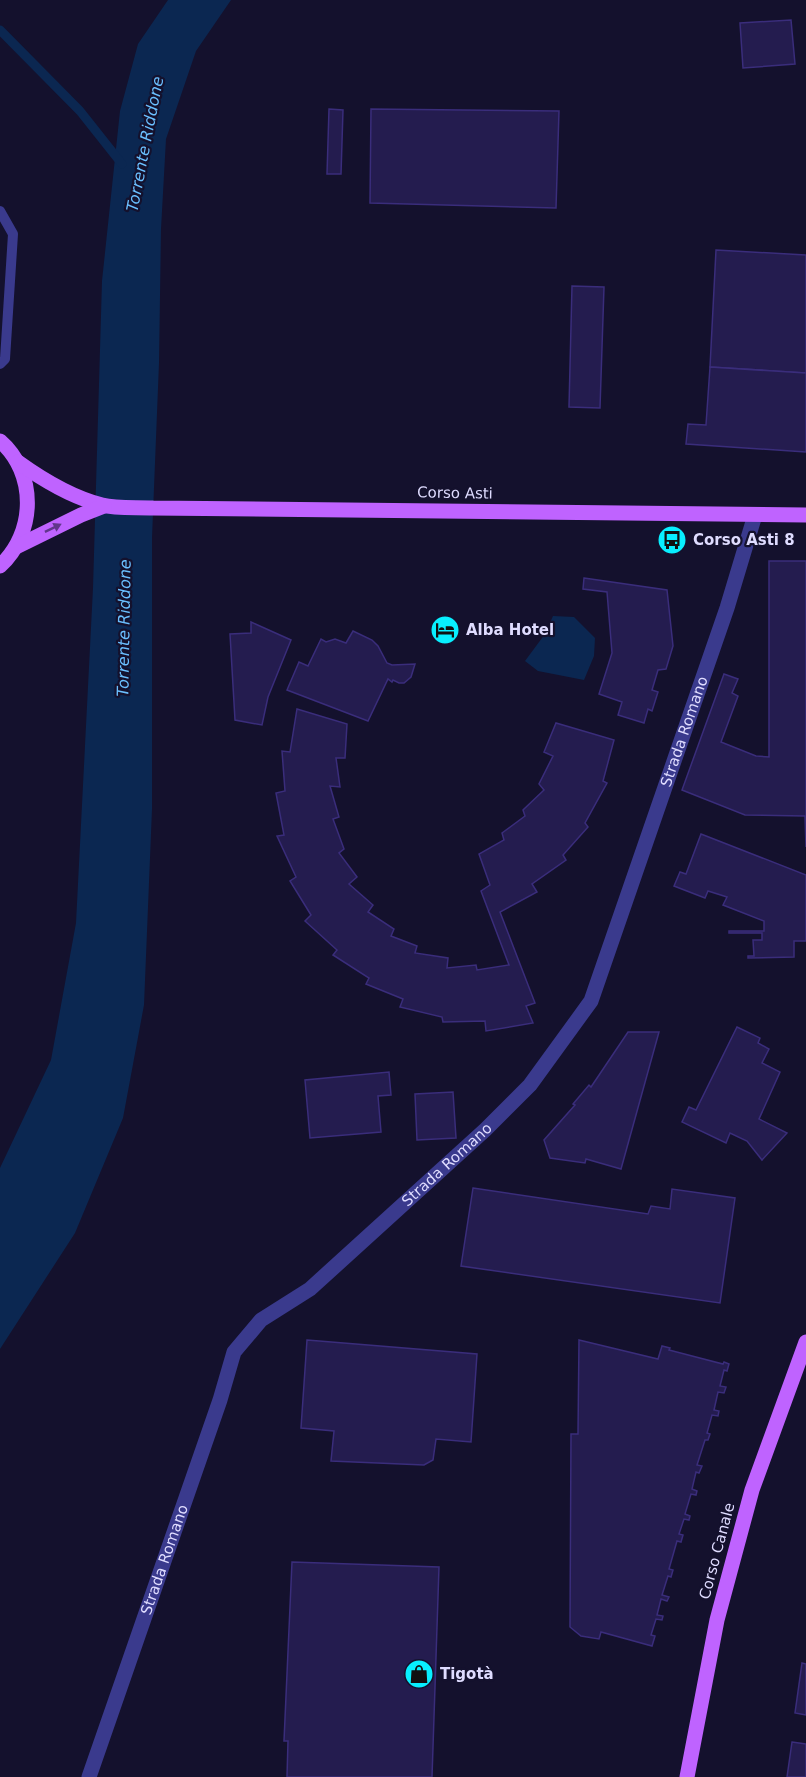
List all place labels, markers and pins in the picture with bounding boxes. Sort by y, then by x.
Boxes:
bus stop icon: Corso Asti 8 [656,524,688,556]
place label: Corso Asti 8 [693,531,795,549]
hotel icon: Alba Hotel [429,614,461,646]
place label: Alba Hotel [466,621,554,639]
shop icon: Tigotà [403,1658,435,1690]
place label: Tigotà [440,1665,494,1683]

